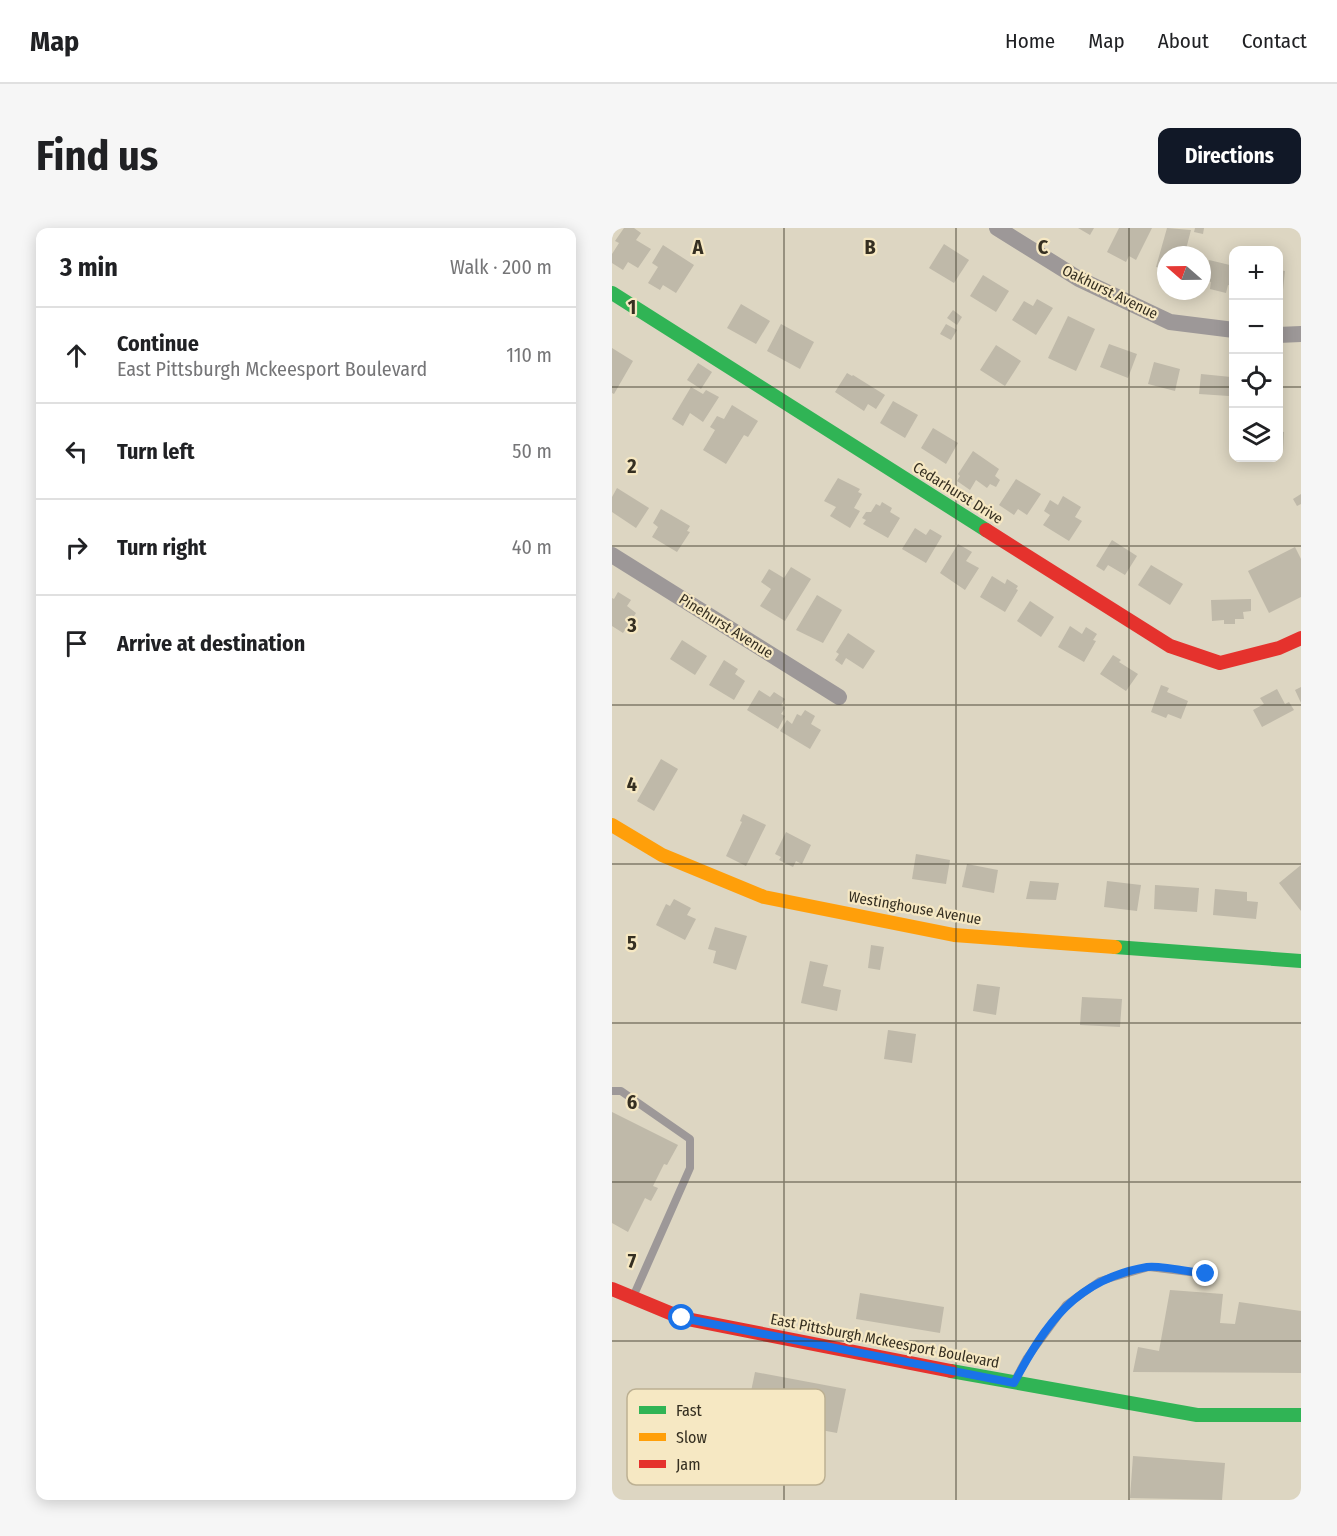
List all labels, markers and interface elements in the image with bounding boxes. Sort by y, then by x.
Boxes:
text: Map [30,25,79,58]
text: Home [1005,28,1055,54]
text: Map [1088,28,1125,54]
text: About [1158,28,1209,54]
text: Contact [1242,28,1307,54]
button: Directions [1158,128,1301,184]
text: Find us [36,131,158,181]
text: A [692,235,705,259]
text: B [864,235,876,259]
text: C [1038,235,1049,259]
north arrow [1157,246,1211,300]
map controls [1229,246,1283,462]
button: + [1229,246,1283,300]
text: 3 min [60,252,118,283]
text: Walk · 200 m [450,255,552,279]
street label: Oakhurst Avenue [1059,261,1161,323]
text: 1 [628,295,636,319]
button: − [1229,300,1283,354]
text: Continue [117,330,199,357]
icon: ahead [60,339,93,372]
text: 110 m [506,343,552,367]
button: locate [1229,354,1283,408]
text: East Pittsburgh Mckeesport Boulevard [117,357,427,381]
button: layers [1229,408,1283,462]
icon: left [60,435,93,468]
text: Turn left [117,438,195,465]
text: 50 m [512,439,552,463]
text: 2 [626,454,637,478]
street label: Cedarhurst Drive [910,458,1006,528]
icon: right [60,531,93,564]
text: Turn right [117,534,206,561]
text: 40 m [512,535,552,559]
street label: Pinehurst Avenue [676,590,776,662]
text: 3 [626,613,637,637]
icon: arrive [60,627,93,660]
text: Arrive at destination [117,630,305,657]
text: 4 [627,772,637,796]
street label: Westinghouse Avenue [847,887,983,929]
text: 5 [627,931,637,955]
text: 6 [627,1090,637,1114]
text: 7 [628,1249,637,1273]
route end [1192,1260,1218,1286]
route start [668,1304,694,1330]
street label: East Pittsburgh Mckeesport Boulevard [769,1310,1001,1372]
legend [627,1389,825,1485]
text: Fast [676,1401,703,1420]
text: Slow [676,1428,707,1447]
text: Jam [676,1455,701,1474]

